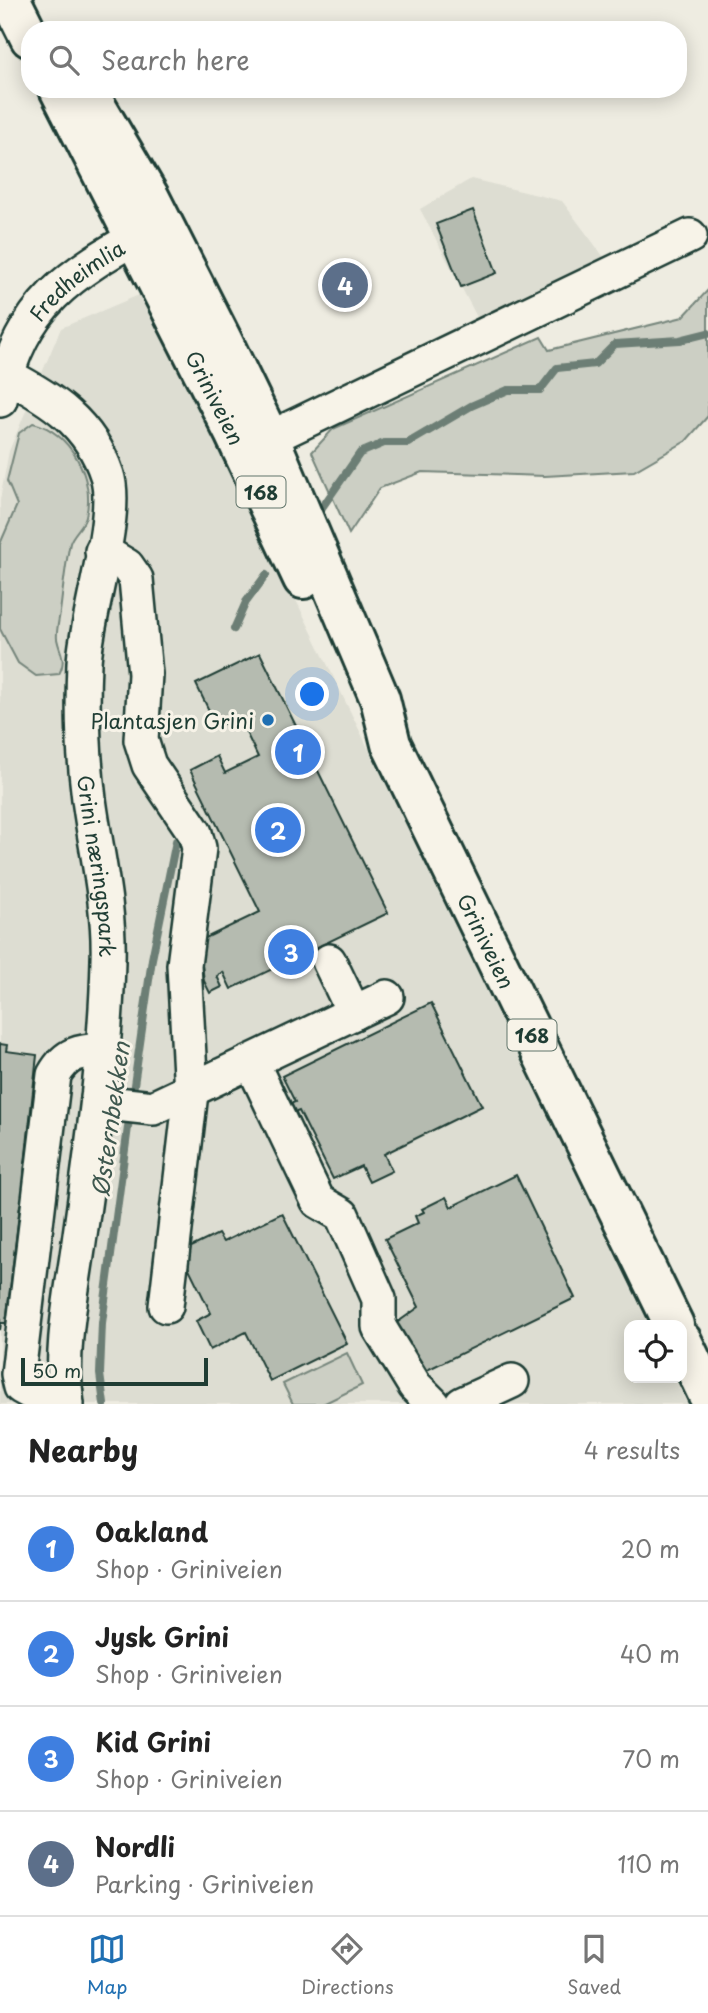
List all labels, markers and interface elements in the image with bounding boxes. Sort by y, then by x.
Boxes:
search box [21,21,687,98]
text: Search here [101,40,250,79]
icon: search [45,41,83,79]
street label: Fredheimlia [21,231,131,328]
pin: 4 [322,259,368,311]
street label: Griniveien [178,344,253,450]
road number: 168 [236,477,286,508]
your location [295,677,329,711]
place label: Plantasjen Grini [91,704,254,736]
marker: Plantasjen Grini [260,712,276,728]
pin: 1 [275,726,321,778]
street label: Grini næringspark [70,773,124,958]
pin: 2 [255,804,301,856]
street label: Griniveien [450,888,524,994]
pin: 3 [268,926,314,978]
road number: 168 [508,1020,556,1050]
water label: Østernbekken [82,1038,138,1199]
map controls [624,1320,687,1383]
button: locate [624,1320,687,1383]
scale bar [21,1355,208,1387]
text: 50 m [32,1356,81,1384]
text: Nearby [28,1427,138,1472]
text: 4 results [584,1432,680,1467]
text: Oakland [95,1512,208,1551]
text: 1 [46,1531,57,1566]
text: 20 m [621,1531,680,1566]
text: Shop · Griniveien [95,1551,283,1586]
text: Jysk Grini [95,1617,229,1656]
text: 2 [43,1636,59,1671]
text: 40 m [620,1636,680,1671]
text: Shop · Griniveien [95,1656,283,1691]
text: Kid Grini [95,1722,211,1761]
text: 3 [43,1741,59,1776]
text: 70 m [622,1741,680,1776]
text: Shop · Griniveien [95,1761,283,1796]
text: Nordli [95,1827,175,1866]
text: 4 [43,1846,59,1881]
text: 110 m [618,1846,680,1881]
text: Parking · Griniveien [95,1866,314,1901]
tab: Map [87,1930,127,2000]
tab: Directions [301,1930,394,2000]
tab: Saved [567,1930,621,2000]

